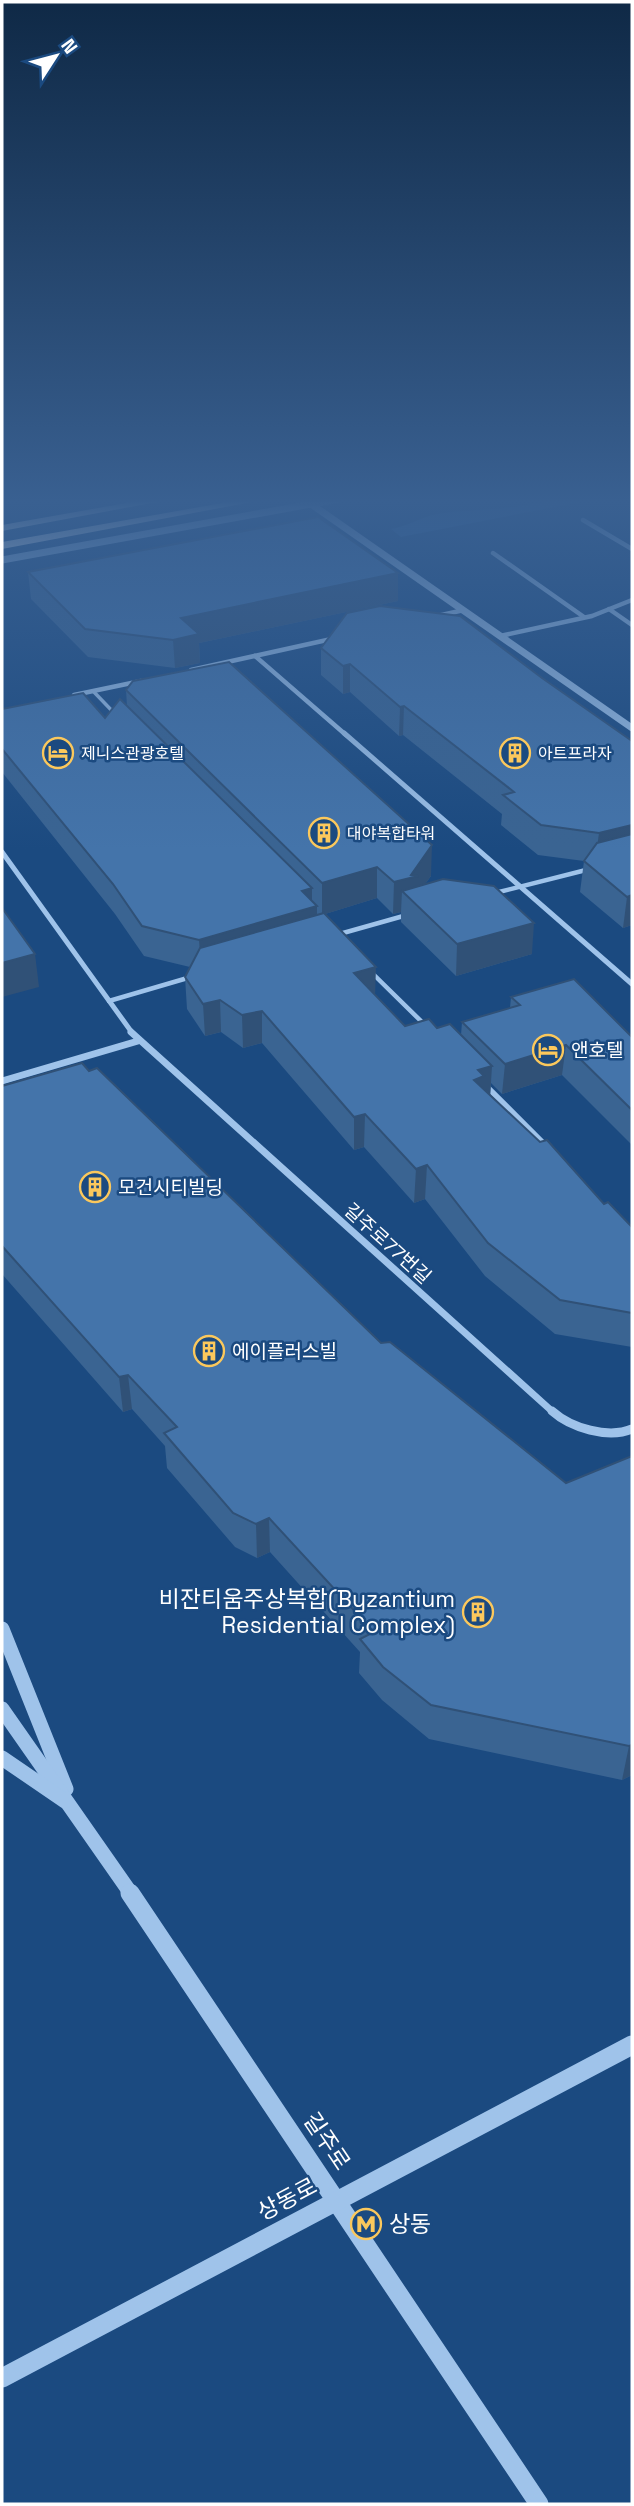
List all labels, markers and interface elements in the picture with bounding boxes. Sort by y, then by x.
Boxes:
north arrow [21,21,91,91]
text: N [55,34,83,59]
hotel icon: 제니스관광호텔 [41,736,75,770]
building icon: 아트프라자 [498,736,532,770]
place label: 제니스관광호텔 [81,743,184,764]
place label: 아트프라자 [538,743,612,764]
building icon: 대야복합타워 [307,816,341,850]
place label: 대야복합타워 [347,823,435,844]
hotel icon: 앤호텔 [531,1033,565,1067]
place label: 앤호텔 [571,1038,623,1063]
building icon: 모건시티빌딩 [78,1170,112,1204]
place label: 모건시티빌딩 [118,1175,223,1200]
street label: 길주로77번길 [339,1198,436,1289]
building icon: 에이플러스빌 [192,1334,226,1368]
place label: 에이플러스빌 [232,1339,337,1364]
place label: 비잔티움주상복합(Byzantium Residential Complex) [159,1584,455,1640]
building icon: 비잔티움주상복합(Byzantium Residential Complex) [461,1595,495,1629]
street label: 길주로 [297,2106,357,2176]
street label: 상동로 [252,2171,322,2227]
metro station icon: 상동 [349,2207,383,2241]
place label: 상동 [389,2209,431,2239]

